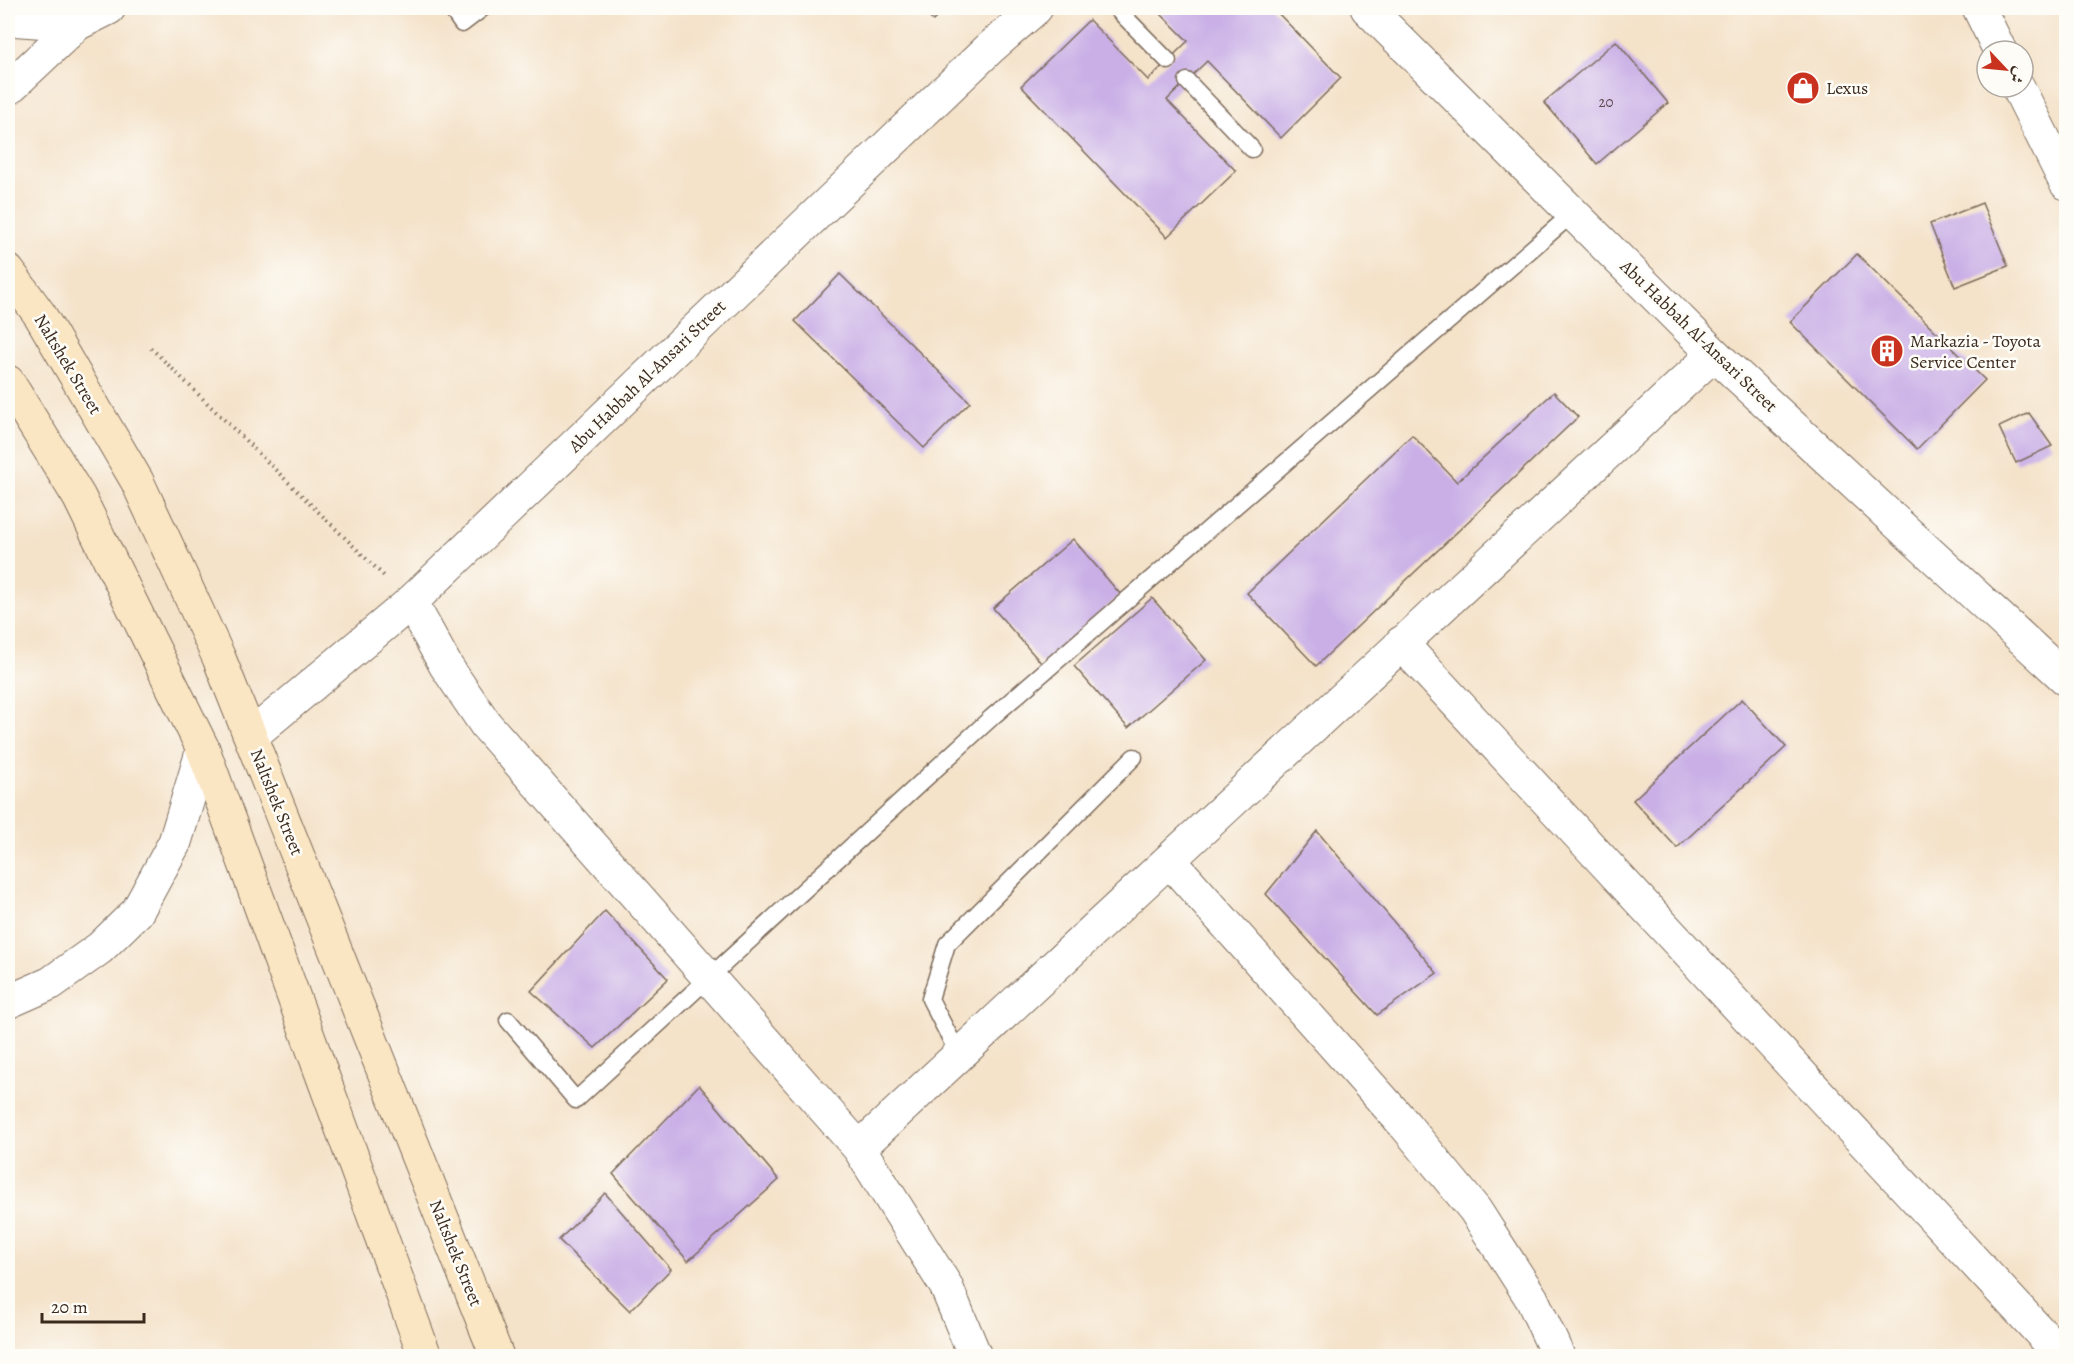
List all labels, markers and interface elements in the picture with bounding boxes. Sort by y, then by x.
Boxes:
north arrow [1975,39,2035,99]
text: ش [2004,63,2031,87]
shop icon: Lexus [1785,70,1821,106]
place label: Lexus [1826,76,1868,100]
house number: 20 [1598,92,1614,112]
street label: Abu Habbah Al-Ansari Street [1614,254,1783,418]
street label: Abu Habbah Al-Ansari Street [562,294,731,458]
street label: Naltshek Street [29,309,107,419]
place label: Markazia - Toyota Service Center [1910,329,2041,374]
building icon: Markazia - Toyota Service Center [1869,333,1905,369]
street label: Naltshek Street [245,745,309,859]
street label: Naltshek Street [424,1196,488,1310]
scale bar [42,1286,144,1324]
text: 20 m [51,1295,88,1319]

